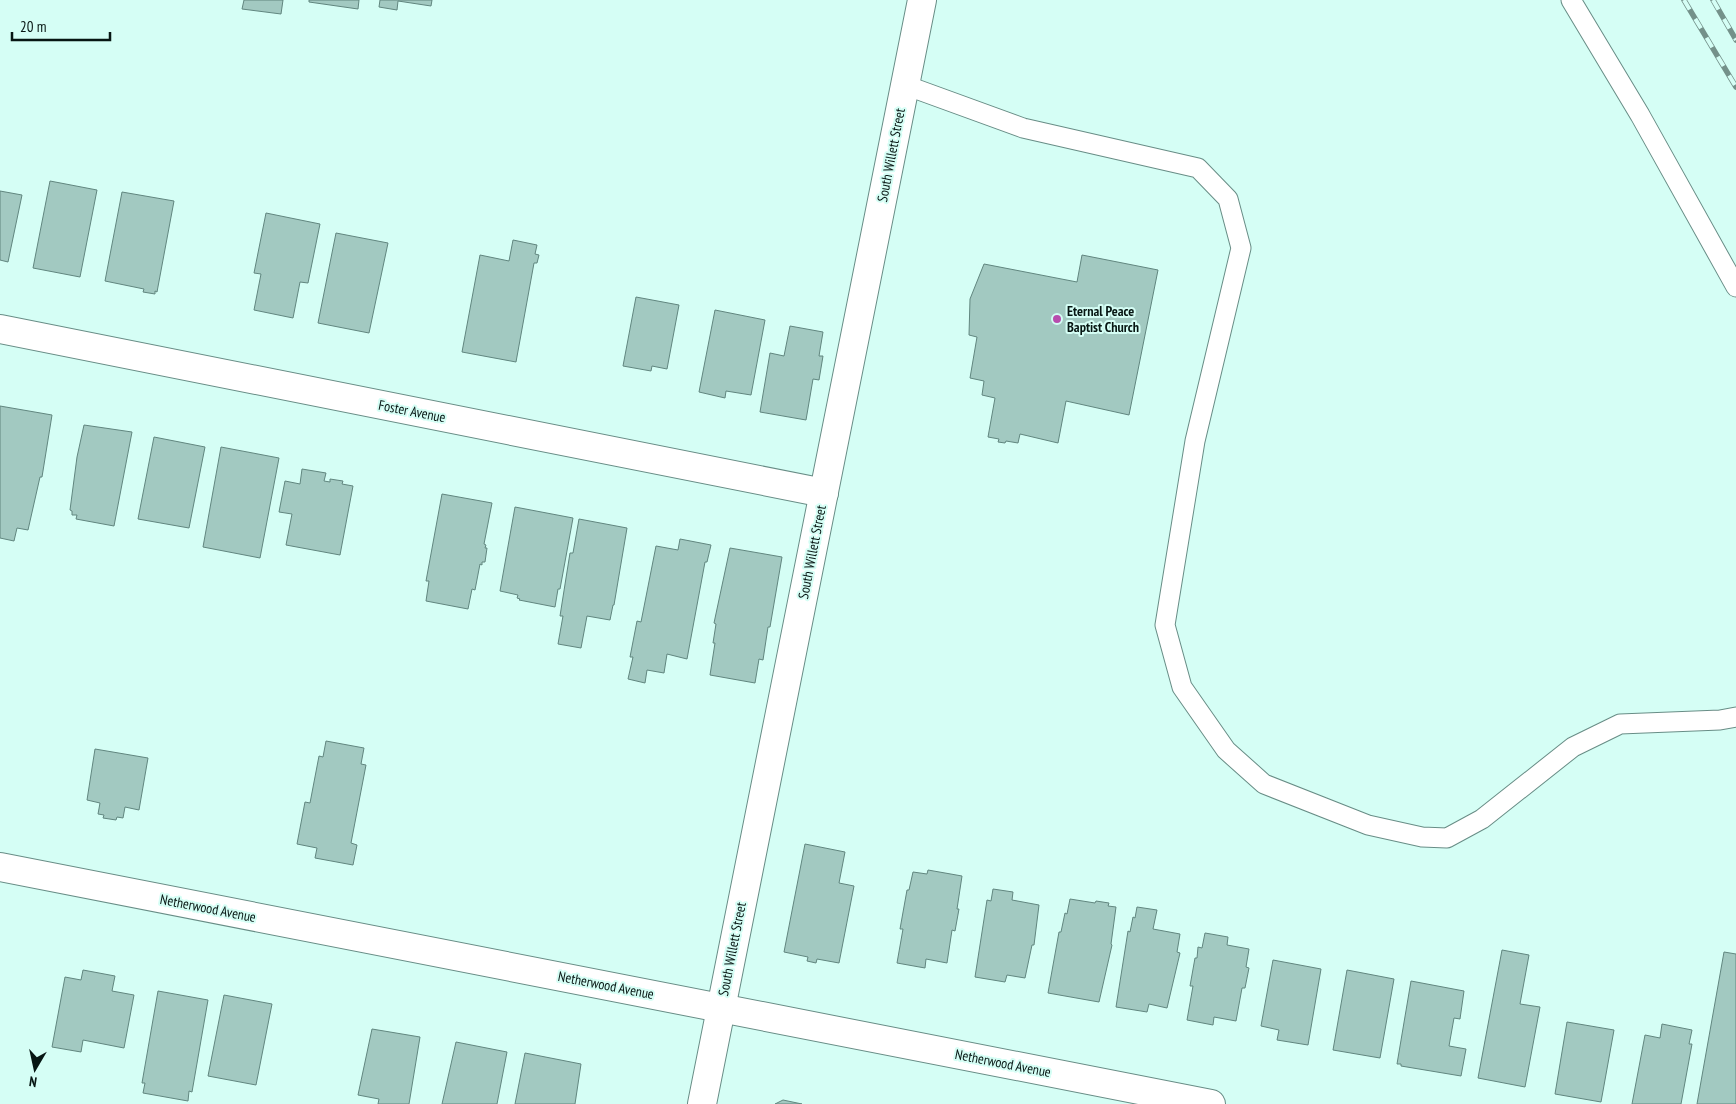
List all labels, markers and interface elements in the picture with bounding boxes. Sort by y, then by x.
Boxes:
scale bar [12,10,110,42]
text: 20 m [20,17,46,36]
street label: South Willett Street [873,106,909,203]
place label: Eternal Peace Baptist Church [1067,302,1139,336]
marker: Eternal Peace Baptist Church [1051,313,1063,325]
street label: Foster Avenue [377,396,447,426]
street label: South Willett Street [794,503,830,600]
street label: Netherwood Avenue [159,890,258,926]
street label: South Willett Street [714,900,750,997]
street label: Netherwood Avenue [557,967,656,1003]
north arrow [10,1044,60,1094]
street label: Netherwood Avenue [954,1045,1053,1081]
text: N [28,1072,38,1091]

